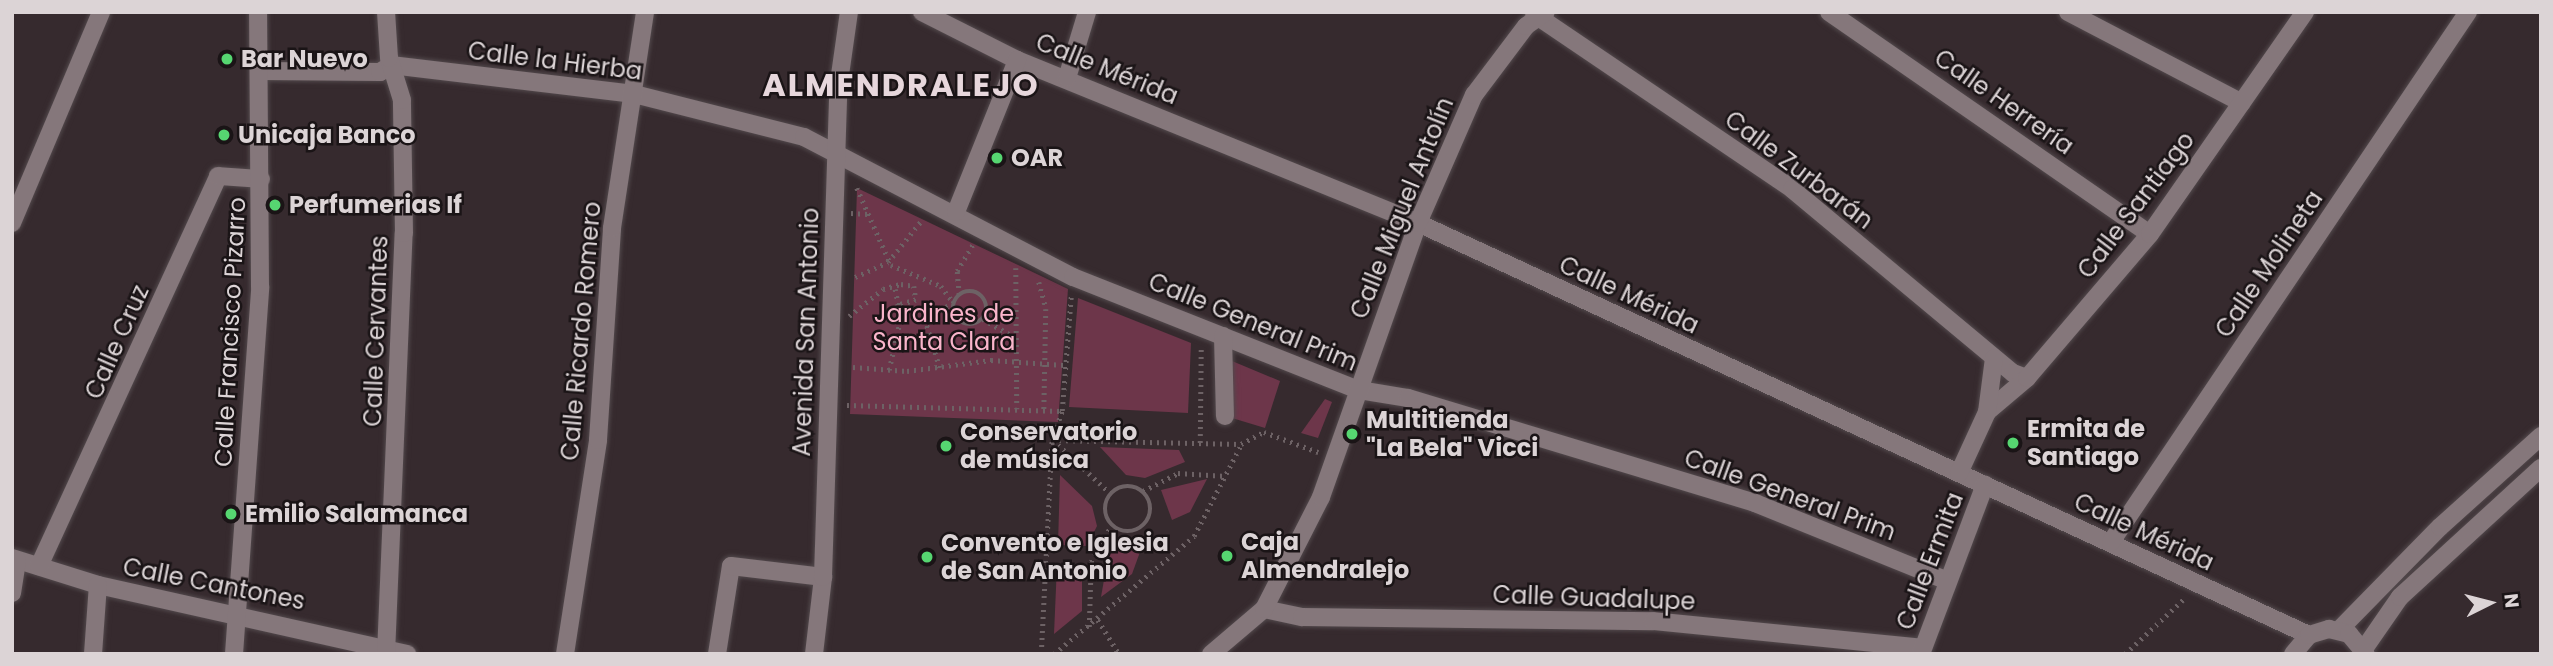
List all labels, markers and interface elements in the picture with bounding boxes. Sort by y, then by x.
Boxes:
street label: Calle Mérida [1032,27,1182,111]
street label: Calle la Hierba [466,36,644,86]
street label: Calle Herrería [1929,43,2079,161]
place label: Bar Nuevo [241,45,368,73]
marker: Bar Nuevo [219,51,235,67]
district label: ALMENDRALEJO [764,66,1038,104]
street label: Calle Miguel Antolín [1344,93,1460,323]
street label: Calle Zurbarán [1719,105,1879,235]
place label: Unicaja Banco [238,121,416,149]
street label: Calle Santiago [2072,126,2200,284]
marker: Unicaja Banco [216,127,232,143]
place label: OAR [1011,144,1063,172]
marker: OAR [989,150,1005,166]
street label: Calle Molineta [2209,185,2329,343]
place label: Perfumerias If [289,191,462,219]
street label: Calle Francisco Pizarro [209,196,251,468]
marker: Perfumerias If [267,197,283,213]
street label: Calle Ricardo Romero [555,200,607,462]
street label: Avenida San Antonio [787,207,825,457]
street label: Calle Cervantes [358,235,394,427]
street label: Calle Mérida [1555,250,1703,340]
street label: Calle General Prim [1144,267,1362,377]
street label: Calle Cruz [79,281,155,403]
park label: Jardines de Santa Clara [873,300,1015,356]
place label: Multitienda "La Bela" Vicci [1366,406,1538,462]
place label: Ermita de Santiago [2027,415,2145,471]
place label: Conservatorio de música [960,418,1137,474]
marker: Multitienda "La Bela" Vicci [1344,426,1360,442]
marker: Ermita de Santiago [2005,435,2021,451]
marker: Conservatorio de música [938,438,954,454]
street label: Calle General Prim [1680,443,1900,547]
street label: Calle Mérida [2070,487,2218,577]
street label: Calle Ermita [1891,488,1969,634]
place label: Emilio Salamanca [245,500,468,528]
marker: Emilio Salamanca [223,506,239,522]
place label: Caja Almendralejo [1241,528,1409,584]
place label: Convento e Iglesia de San Antonio [941,529,1169,585]
marker: Caja Almendralejo [1219,548,1235,564]
marker: Convento e Iglesia de San Antonio [919,549,935,565]
street label: Calle Cantones [121,552,307,616]
north arrow [2455,568,2525,638]
street label: Calle Guadalupe [1492,580,1696,616]
text: N [2497,592,2526,609]

